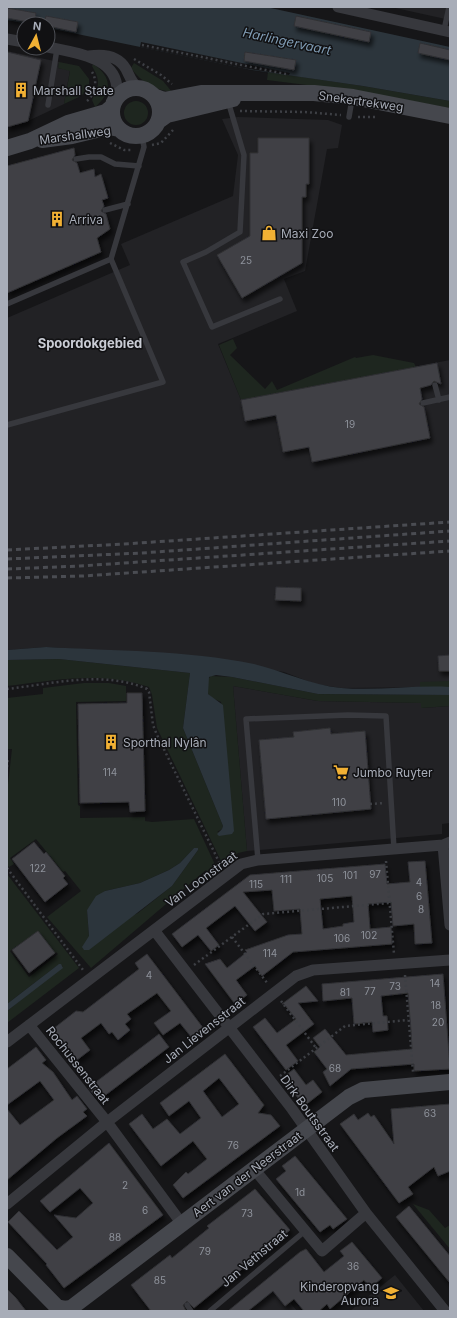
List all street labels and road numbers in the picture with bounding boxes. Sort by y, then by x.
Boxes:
street label: Snekertrekweg [318,88,404,114]
street label: Marshallweg [38,123,112,147]
street label: Van Loonstraat [162,848,240,910]
street label: Jan Lievensstraat [160,993,248,1067]
street label: Rochussenstraat [43,1023,113,1107]
street label: Dirk Boutsstraat [277,1072,343,1154]
street label: Aert van der Neerstraat [189,1128,305,1220]
street label: Jan Vethstraat [218,1226,290,1290]

